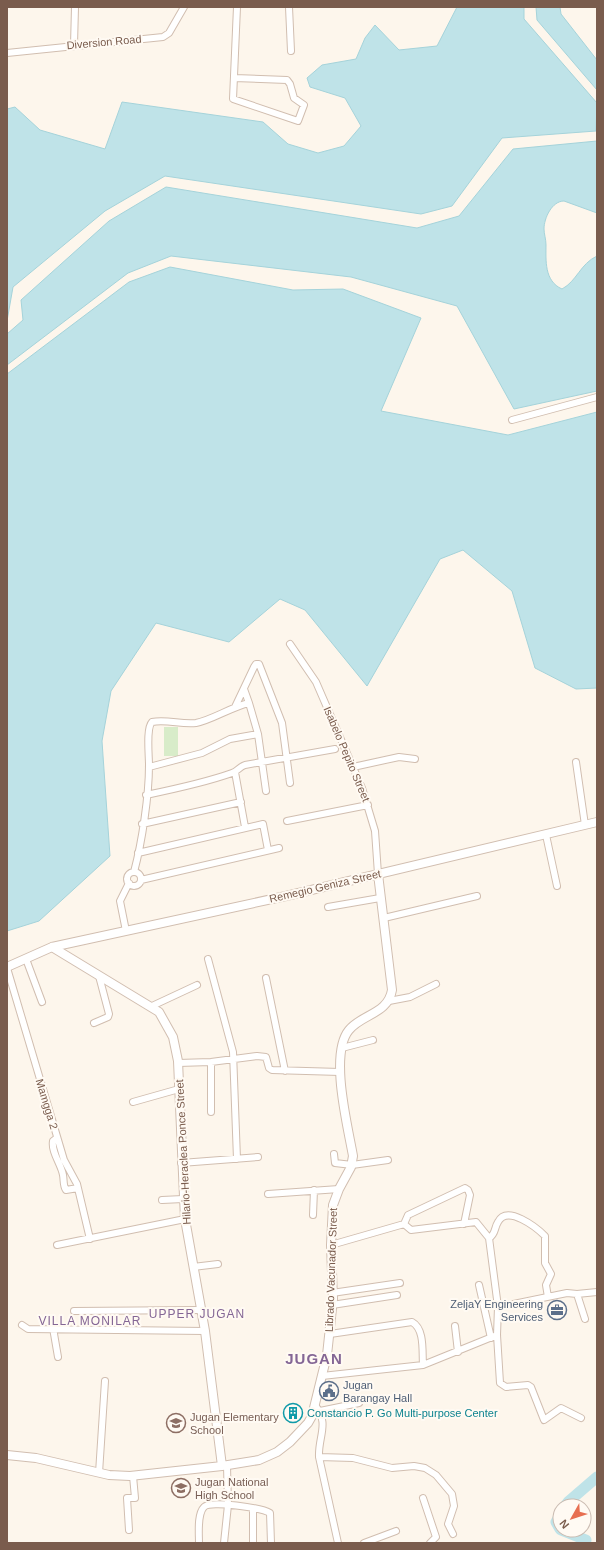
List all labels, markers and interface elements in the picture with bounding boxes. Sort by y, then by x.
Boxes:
street label: Diversion Road [66,33,142,51]
street label: Isabelo Pepito Street [322,705,372,803]
street label: Remegio Geniza Street [268,867,382,905]
street label: Mamgga 2 [34,1077,60,1131]
street label: Hilario-Heraclea Ponce Street [173,1079,193,1225]
street label: Librado Vacunador Street [323,1208,339,1332]
place label: ZeljaY Engineering Services [450,1298,543,1323]
office icon: ZeljaY Engineering Services [546,1299,568,1321]
district label: UPPER JUGAN [149,1307,245,1321]
district label: VILLA MONILAR [38,1314,142,1328]
district label: JUGAN [285,1350,343,1367]
place label: Jugan Barangay Hall [343,1379,412,1404]
public building icon: Jugan Barangay Hall [318,1380,340,1402]
building icon: Constancio P. Go Multi-purpose Center [282,1402,304,1424]
place label: Constancio P. Go Multi-purpose Center [307,1407,498,1419]
place label: Jugan Elementary School [190,1411,279,1436]
school or university icon: Jugan Elementary School [165,1412,187,1434]
place label: Jugan National High School [195,1476,268,1501]
school or university icon: Jugan National High School [170,1477,192,1499]
north arrow [552,1498,592,1538]
text: N [557,1517,571,1531]

